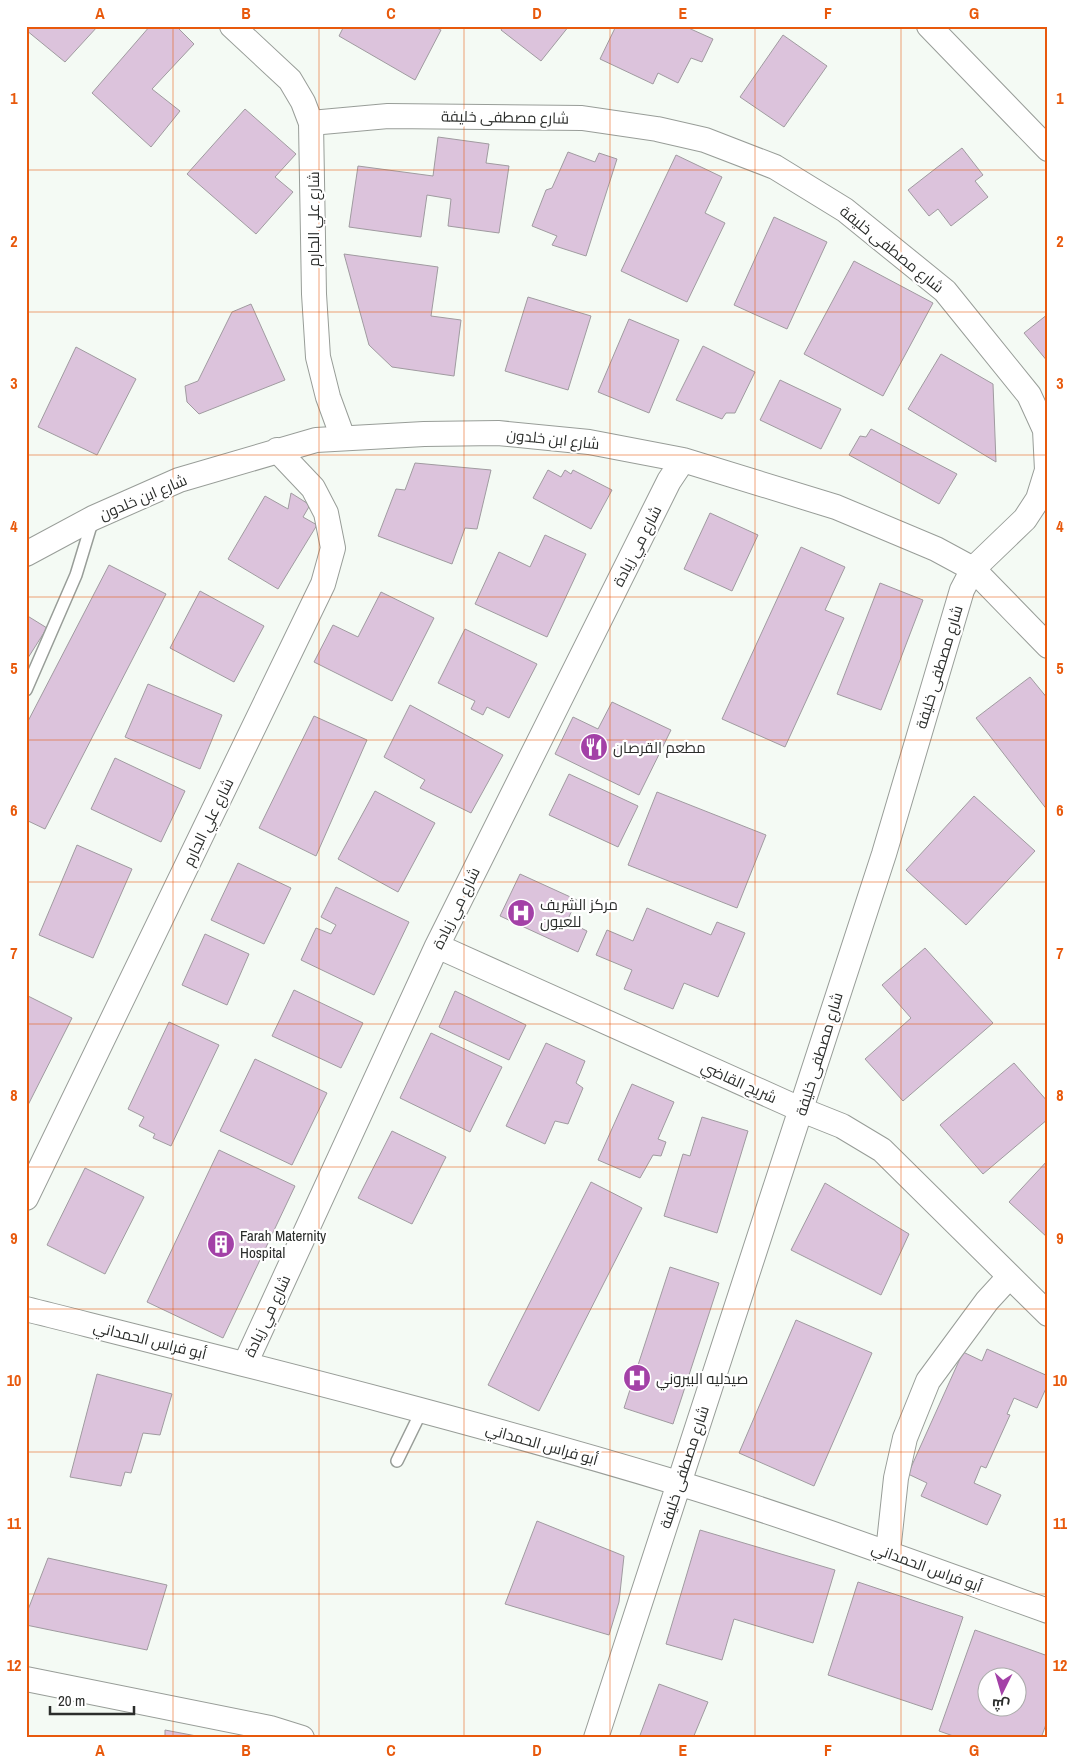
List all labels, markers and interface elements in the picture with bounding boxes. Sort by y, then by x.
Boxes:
text: A [95,2,105,24]
text: B [241,2,251,24]
text: C [386,2,396,24]
text: D [532,2,542,24]
text: E [679,2,688,24]
text: F [824,2,832,24]
text: G [969,2,979,24]
text: 1 [10,87,18,109]
text: 1 [1056,87,1064,109]
street label: شارع مصطفى خليفة [441,105,569,130]
street label: شارع علي الجارم [303,171,326,267]
street label: شارع مصطفى خليفة [835,201,948,298]
text: 2 [10,230,18,252]
text: 2 [1056,230,1064,252]
text: 3 [10,372,18,394]
text: 3 [1056,372,1064,394]
street label: شارع ابن خلدون [505,424,601,455]
street label: شارع ابن خلدون [96,469,191,526]
street label: شارع مي زيادة [608,502,668,591]
text: 4 [10,515,18,537]
text: 4 [1056,515,1064,537]
street label: شارع مصطفى خليفة [910,603,969,732]
text: 5 [10,657,18,679]
text: 5 [1056,657,1064,679]
restaurant icon: مطعم القرصان [579,732,609,762]
place label: مطعم القرصان [613,737,706,758]
street label: شارع علي الجارم [178,774,240,870]
text: 6 [10,799,18,821]
text: 6 [1056,799,1064,821]
street label: شارع مي زيادة [427,864,487,953]
place label: مركز الشريف للعيون [540,894,618,932]
hospital icon: مركز الشريف للعيون [506,898,536,928]
text: 7 [10,942,18,964]
text: 7 [1056,942,1064,964]
street label: شارع مصطفى خليفة [790,990,849,1119]
street label: شريح القاضي [697,1056,780,1110]
text: 8 [10,1084,18,1106]
text: 8 [1056,1084,1064,1106]
place label: Farah Maternity Hospital [240,1225,327,1263]
text: 9 [10,1227,18,1249]
text: 9 [1056,1227,1064,1249]
building icon: Farah Maternity Hospital [206,1229,236,1259]
street label: شارع مي زيادة [239,1272,297,1361]
street label: أبو فراس الحمداني [91,1316,209,1366]
hospital icon: صيدليه البيروني [622,1363,652,1393]
place label: صيدليه البيروني [656,1368,748,1391]
text: 10 [7,1369,21,1391]
text: 10 [1053,1369,1067,1391]
street label: شارع مصطفى خليفة [654,1403,715,1531]
street label: أبو فراس الحمداني [483,1418,601,1472]
text: 11 [7,1512,22,1534]
text: 11 [1053,1512,1068,1534]
street label: أبو فراس الحمداني [868,1537,985,1599]
text: 12 [7,1654,21,1676]
text: 12 [1053,1654,1067,1676]
north arrow [976,1666,1026,1716]
scale bar [50,1684,134,1716]
text: 20 m [58,1690,85,1711]
text: ش [991,1695,1011,1715]
text: A [95,1739,105,1761]
text: B [241,1739,251,1761]
text: C [386,1739,396,1761]
text: D [532,1739,542,1761]
text: E [679,1739,688,1761]
text: F [824,1739,832,1761]
text: G [969,1739,979,1761]

